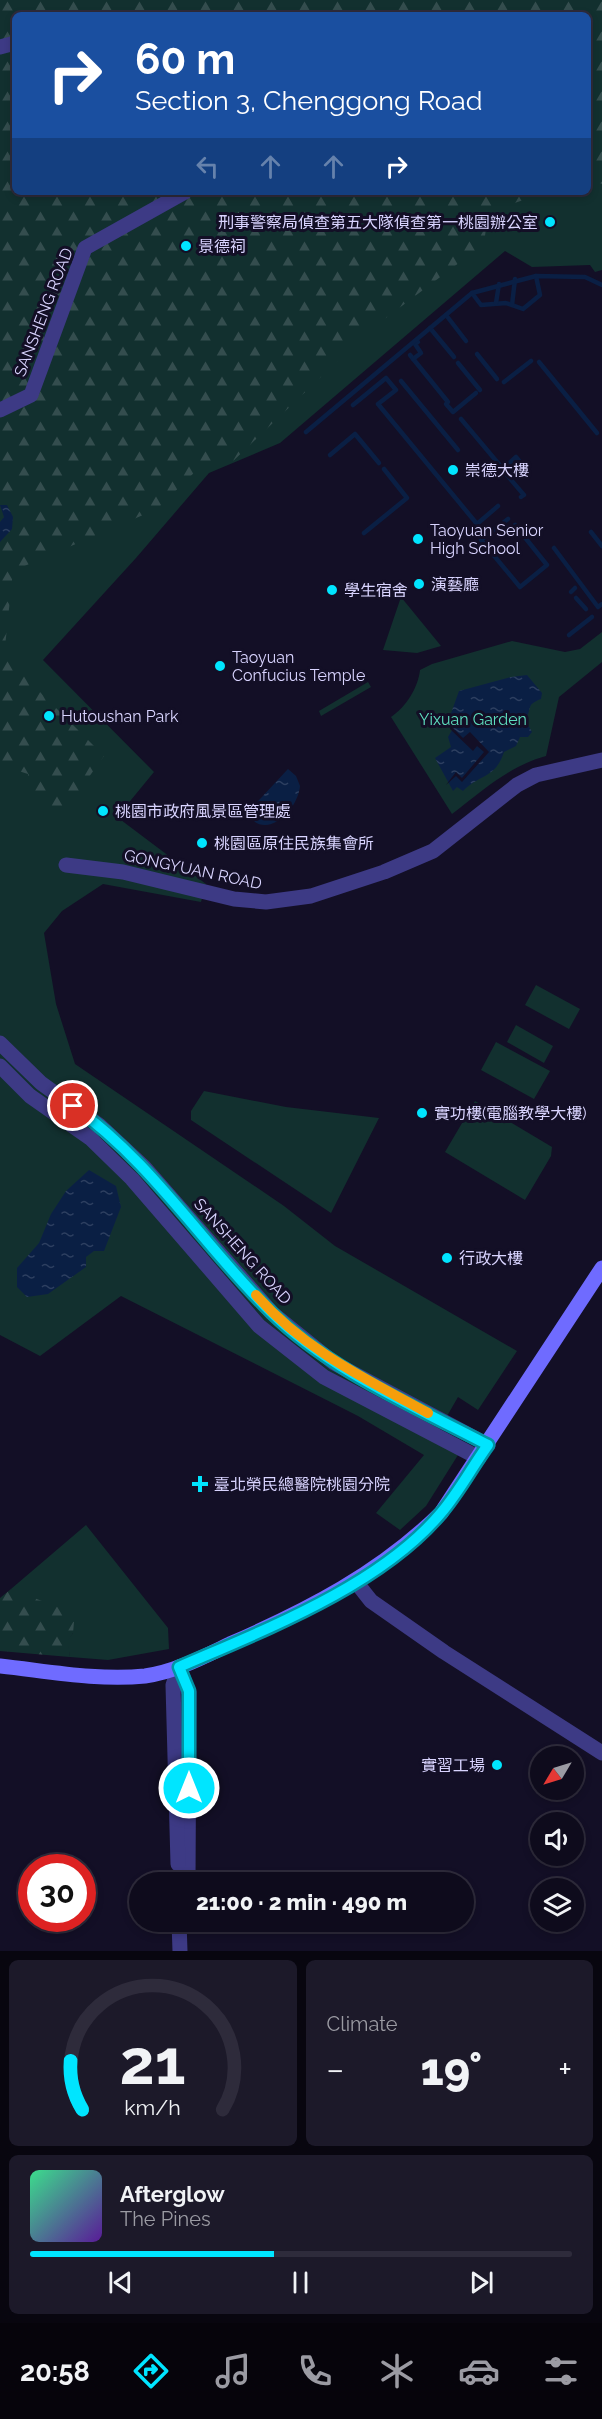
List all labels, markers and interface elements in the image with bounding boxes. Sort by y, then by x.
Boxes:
text: 60 m [135,35,235,84]
icon: right [36,36,114,114]
text: Section 3, Chenggong Road [135,85,482,116]
icon: left [191,150,224,183]
icon: ahead [254,150,287,183]
icon: ahead [317,150,350,183]
icon: right [380,150,413,183]
place label: 刑事警察局偵查第五大隊偵查第一桃園辦公室 [218,213,538,232]
marker: 刑事警察局偵查第五大隊偵查第一桃園辦公室 [543,215,557,229]
place label: 景德祠 [198,237,246,256]
marker: 景德祠 [179,239,193,253]
street label: SANSHENG ROAD [10,245,77,379]
place label: 崇德大樓 [465,461,529,480]
marker: 崇德大樓 [446,463,460,477]
place label: Taoyuan Senior High School [430,521,544,558]
marker: Taoyuan Senior High School [411,532,425,546]
place label: 演藝廳 [431,575,479,594]
marker: 演藝廳 [412,577,426,591]
place label: 學生宿舍 [344,581,408,600]
marker: 學生宿舍 [325,583,339,597]
place label: Taoyuan Confucius Temple [232,648,365,685]
marker: Taoyuan Confucius Temple [213,659,227,673]
place label: Hutoushan Park [61,707,179,726]
marker: Hutoushan Park [42,709,56,723]
park label: Yixuan Garden [419,710,527,729]
place label: 桃園市政府風景區管理處 [115,802,291,821]
marker: 桃園市政府風景區管理處 [96,804,110,818]
place label: 桃園區原住民族集會所 [214,834,374,853]
marker: 桃園區原住民族集會所 [195,836,209,850]
street label: GONGYUAN ROAD [122,846,264,893]
pin [47,1080,98,1131]
icon: arrive [56,1089,89,1122]
place label: 實功樓(電腦教學大樓) [434,1104,587,1123]
marker: 實功樓(電腦教學大樓) [415,1106,429,1120]
street label: SANSHENG ROAD [190,1194,295,1308]
place label: 行政大樓 [459,1249,523,1268]
marker: 行政大樓 [440,1251,454,1265]
marker: 臺北榮民總醫院桃園分院 [191,1475,209,1493]
place label: 臺北榮民總醫院桃園分院 [214,1475,390,1494]
north arrow [530,1746,584,1800]
map controls [530,1746,584,1932]
position arrow [157,1756,221,1820]
place label: 實習工場 [421,1756,485,1775]
marker: 實習工場 [490,1758,504,1772]
button: sound [530,1812,584,1866]
speed limit sign: 30 [18,1854,96,1932]
button: layers [530,1878,584,1932]
text: 21:00 · 2 min · 490 m [196,1889,407,1915]
text: Climate [327,2012,398,2036]
text: 21 [120,2025,186,2099]
text: 19° [420,2043,482,2096]
text: − [327,2050,344,2089]
text: + [558,2050,572,2089]
text: km/h [124,2095,181,2120]
text: Afterglow [120,2181,225,2207]
text: The Pines [120,2207,211,2231]
icon: previous [104,2266,137,2299]
icon: pause [284,2266,317,2299]
icon: next [465,2266,498,2299]
icon: directions [130,2350,172,2392]
icon: music [212,2350,254,2392]
icon: phone [294,2350,336,2392]
icon: climate [376,2350,418,2392]
icon: car [458,2350,500,2392]
icon: filters [540,2350,582,2392]
text: 20:58 [20,2356,90,2387]

